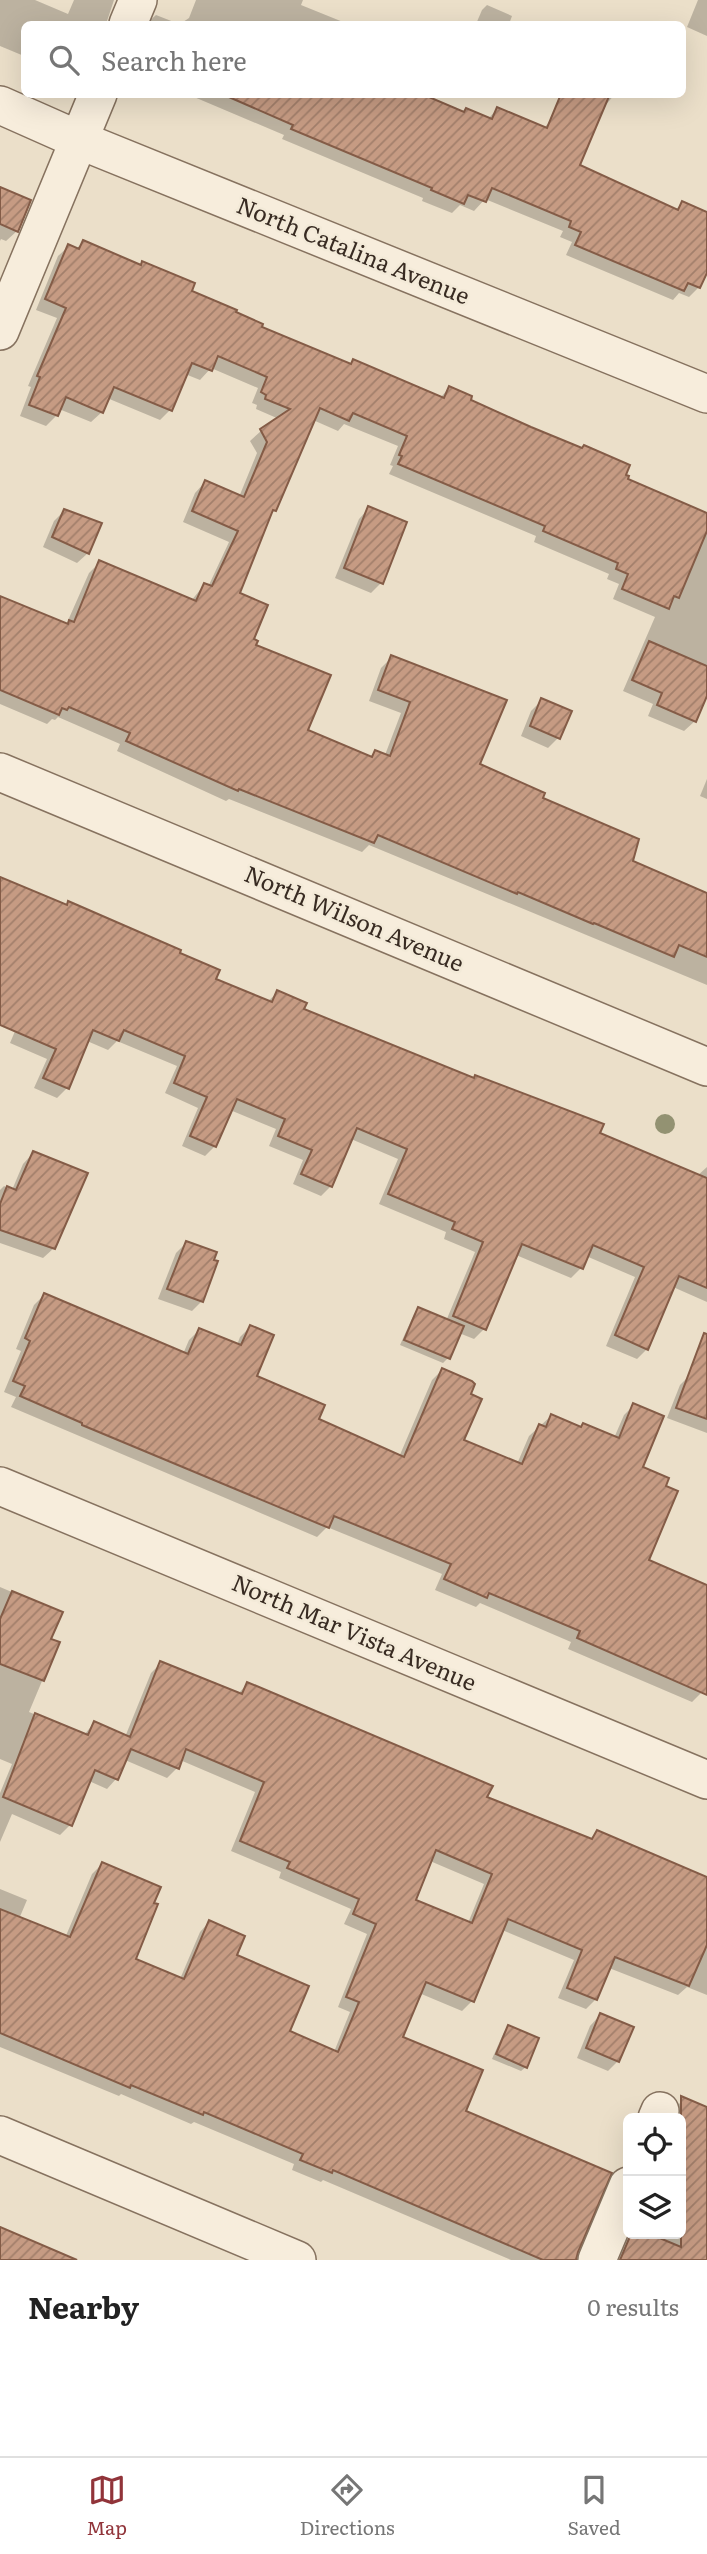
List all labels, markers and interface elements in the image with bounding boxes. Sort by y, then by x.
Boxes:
search box [21,21,686,98]
text: Search here [101,40,247,79]
icon: search [45,41,83,79]
street label: North Catalina Avenue [232,187,475,312]
street label: North Wilson Avenue [240,855,470,979]
street label: North Mar Vista Avenue [227,1564,482,1698]
map controls [623,2113,686,2239]
button: locate [623,2113,686,2176]
button: layers [623,2176,686,2239]
text: Nearby [28,2284,139,2328]
text: 0 results [587,2289,679,2323]
tab: Map [86,2471,127,2541]
tab: Directions [300,2471,395,2541]
tab: Saved [568,2471,621,2541]

